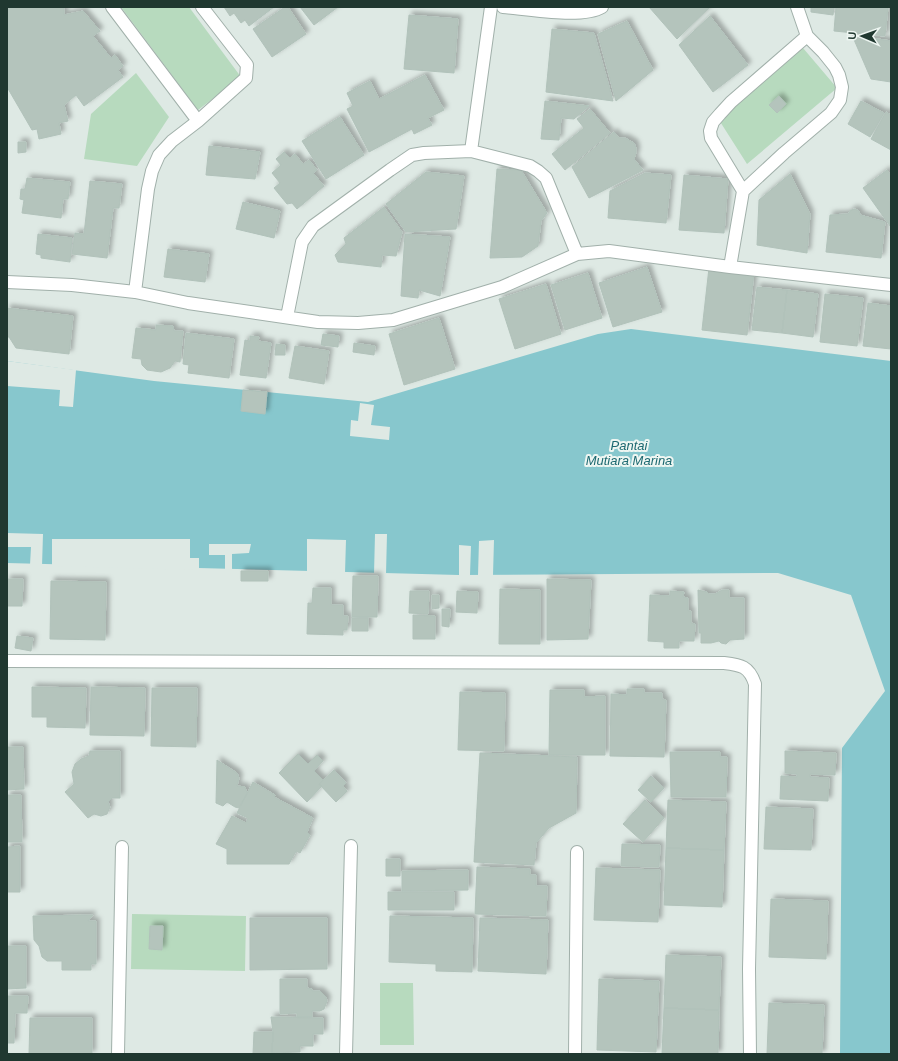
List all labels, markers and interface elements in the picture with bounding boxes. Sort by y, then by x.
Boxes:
north arrow [842,16,882,56]
text: U [846,31,858,40]
water label: Pantai Mutiara Marina [586,438,672,468]

